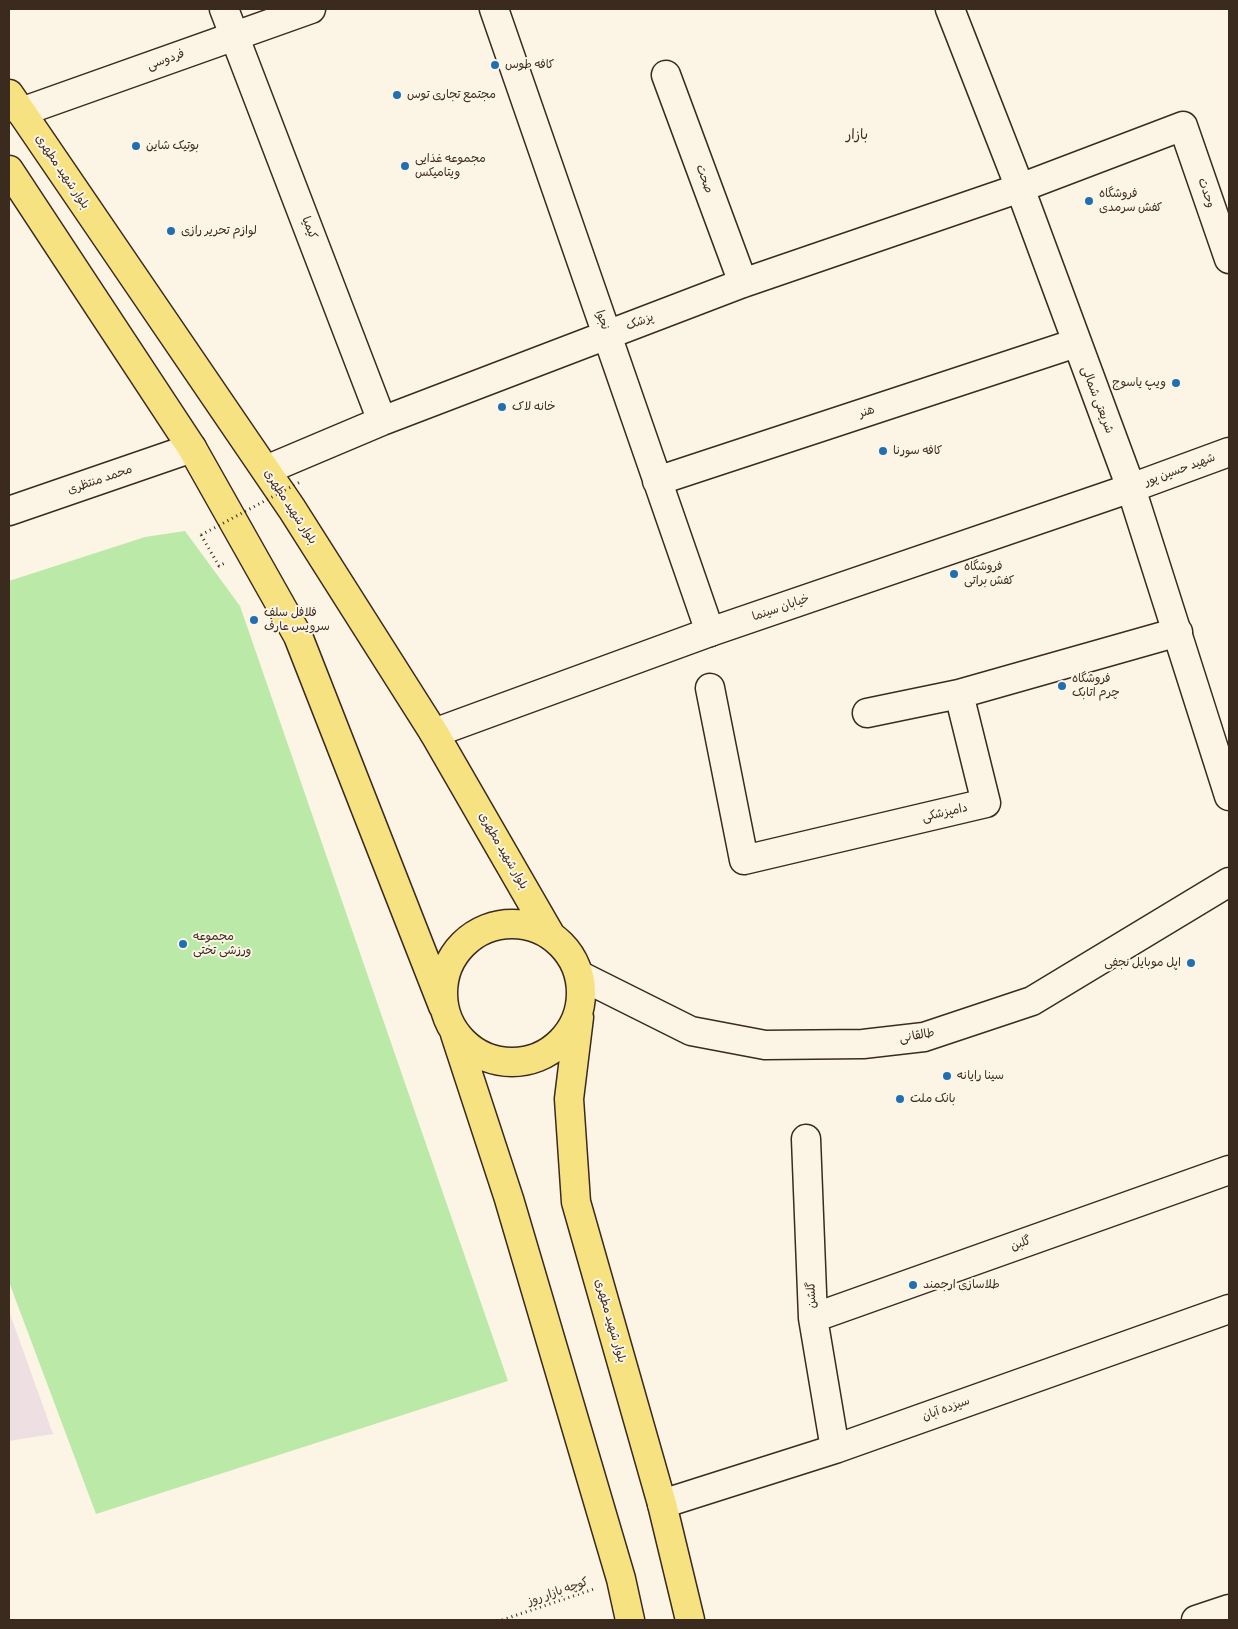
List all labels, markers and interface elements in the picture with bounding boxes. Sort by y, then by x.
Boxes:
street label: فردوسی [145,47,187,73]
place label: کافه طوس [505,58,554,72]
marker: کافه طوس [489,59,501,71]
place label: مجتمع تجارى توس [407,88,496,102]
marker: مجتمع تجارى توس [391,89,403,101]
district label: بازار [846,127,868,143]
street label: بلوار شهید مطهری [32,132,92,212]
place label: بوتیک شاین [146,139,199,153]
marker: بوتیک شاین [130,140,142,152]
place label: مجموعه غذایی ویتامیکس [415,152,486,180]
marker: مجموعه غذایی ویتامیکس [399,160,411,172]
street label: صحت [692,163,716,195]
street label: وحدت [1194,176,1218,210]
place label: فروشگاه کفش سرمدی [1099,187,1162,215]
marker: فروشگاه کفش سرمدی [1083,195,1095,207]
street label: کیمیا [298,215,320,241]
place label: لوازم تحریر رازی [181,224,257,238]
marker: لوازم تحریر رازی [165,225,177,237]
street label: نجوا [592,308,612,332]
street label: پزشک [624,310,656,334]
street label: شریعتی شمالی [1078,364,1116,436]
place label: ویپ یاسوج [1112,376,1166,390]
marker: ویپ یاسوج [1170,377,1182,389]
place label: خانه لاک [512,400,555,414]
marker: خانه لاک [496,401,508,413]
street label: هنر [857,403,877,421]
place label: کافه سورنا [893,444,942,458]
marker: کافه سورنا [877,445,889,457]
street label: شهید حسین پور [1143,451,1217,489]
street label: محمد منتظری [66,462,134,498]
street label: بلوار شهید مطهری [260,467,320,547]
place label: فروشگاه کفش براتی [964,560,1014,588]
marker: فروشگاه کفش براتی [948,568,960,580]
street label: خیابان سینما [751,592,811,624]
place label: فلافل سلف سرویس عارف [264,606,330,634]
marker: فلافل سلف سرویس عارف [248,614,260,626]
place label: فروشگاه چرم اتابک [1072,672,1120,700]
marker: فروشگاه چرم اتابک [1056,680,1068,692]
street label: دامپزشکی [921,801,969,825]
street label: بلوار شهید مطهری [475,810,531,892]
place label: مجموعه ورزشی تختی [193,930,251,958]
marker: مجموعه ورزشی تختی [177,938,189,950]
place label: اپل موبایل نجفی [1104,956,1181,970]
marker: اپل موبایل نجفی [1185,957,1197,969]
street label: طالقانی [898,1026,936,1046]
place label: سینا رایانه [957,1069,1004,1083]
marker: سینا رایانه [941,1070,953,1082]
place label: بانک ملت [910,1092,956,1106]
marker: بانک ملت [894,1093,906,1105]
street label: گلبن [1009,1234,1033,1254]
street label: بلوار شهید مطهری [591,1277,629,1365]
place label: طلاسازی ارجمند [923,1278,1000,1292]
marker: طلاسازی ارجمند [907,1279,919,1291]
street label: گلشن [804,1281,820,1309]
street label: سیزده آبان [920,1394,972,1424]
street label: کوچه بازار روز [526,1575,590,1609]

